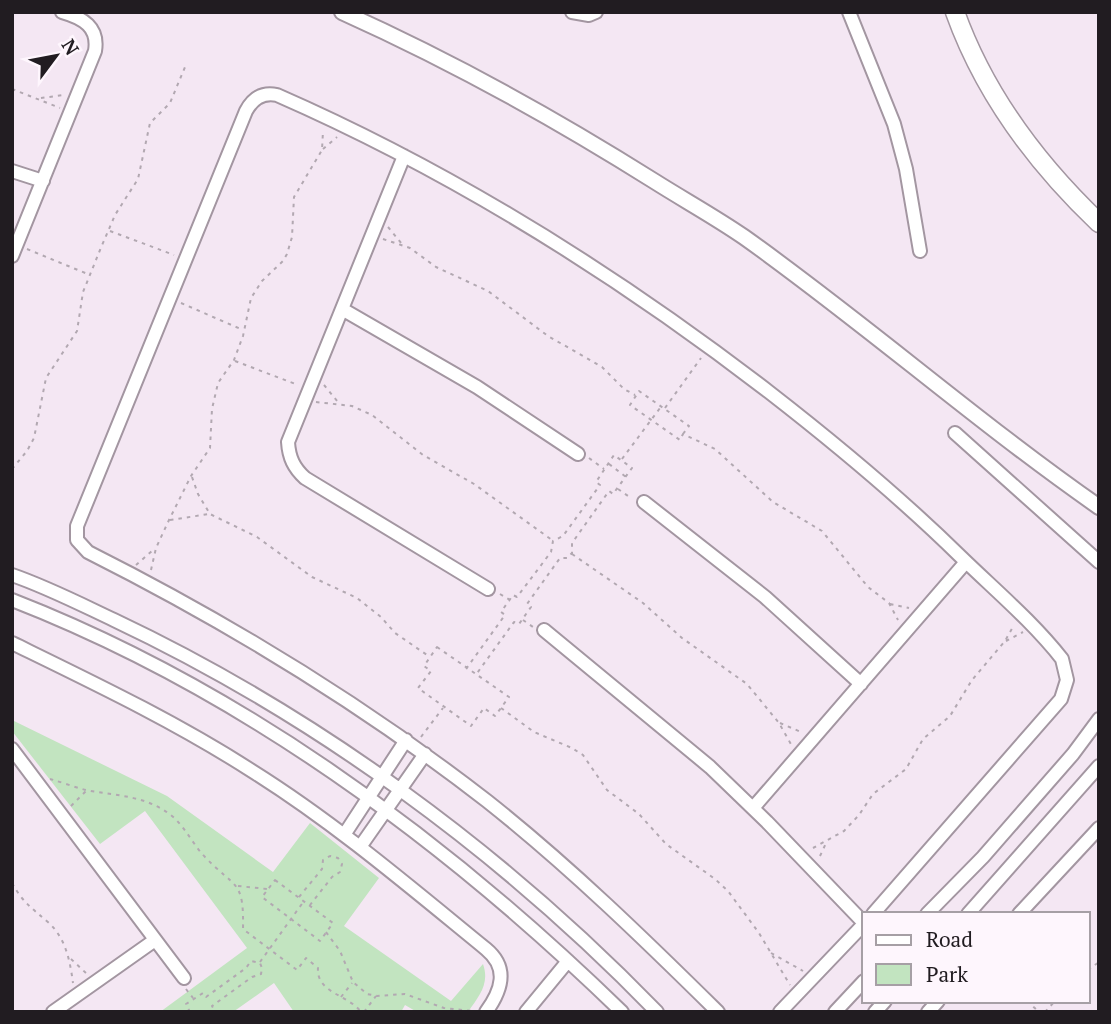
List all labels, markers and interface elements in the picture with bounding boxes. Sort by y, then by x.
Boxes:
north arrow [21,21,91,91]
text: N [56,34,86,60]
legend [862,912,1090,1003]
text: Road [926,925,973,953]
text: Park [926,960,968,988]

